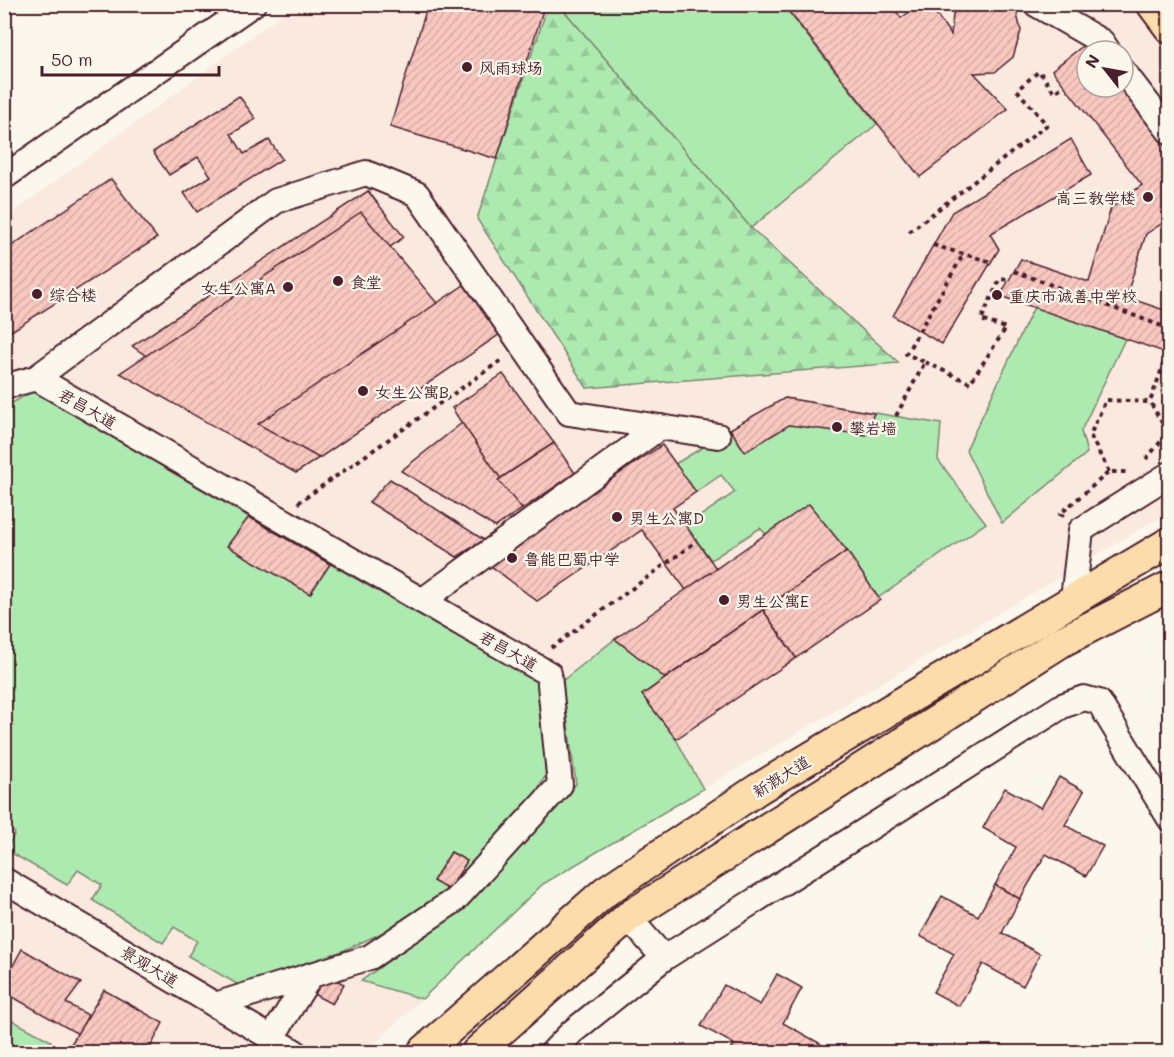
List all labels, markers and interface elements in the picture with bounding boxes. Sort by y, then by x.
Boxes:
scale bar [42,39,219,77]
north arrow [1075,39,1135,99]
text: 50 m [51,47,93,71]
text: N [1080,50,1104,72]
place label: 风雨球场 [479,57,543,78]
marker: 风雨球场 [460,60,474,74]
place label: 高三教学楼 [1056,187,1136,208]
marker: 高三教学楼 [1141,190,1155,204]
place label: 食堂 [350,271,382,292]
marker: 食堂 [331,274,345,288]
place label: 女生公寓A [201,277,276,298]
marker: 女生公寓A [281,280,295,294]
place label: 综合楼 [49,284,97,305]
place label: 重庆市诚善中学校 [1009,285,1137,306]
marker: 综合楼 [30,287,44,301]
marker: 重庆市诚善中学校 [990,288,1004,302]
place label: 女生公寓B [375,381,449,402]
street label: 君昌大道 [55,383,121,433]
marker: 女生公寓B [356,384,370,398]
place label: 攀岩墙 [849,417,897,438]
marker: 攀岩墙 [830,420,844,434]
place label: 男生公寓D [629,507,704,528]
marker: 男生公寓D [610,510,624,524]
place label: 鲁能巴蜀中学 [524,548,620,569]
marker: 鲁能巴蜀中学 [505,551,519,565]
place label: 男生公寓E [736,590,809,611]
marker: 男生公寓E [717,593,731,607]
street label: 君昌大道 [476,625,542,675]
street label: 新溉大道 [748,750,814,802]
street label: 景观大道 [117,941,183,991]

